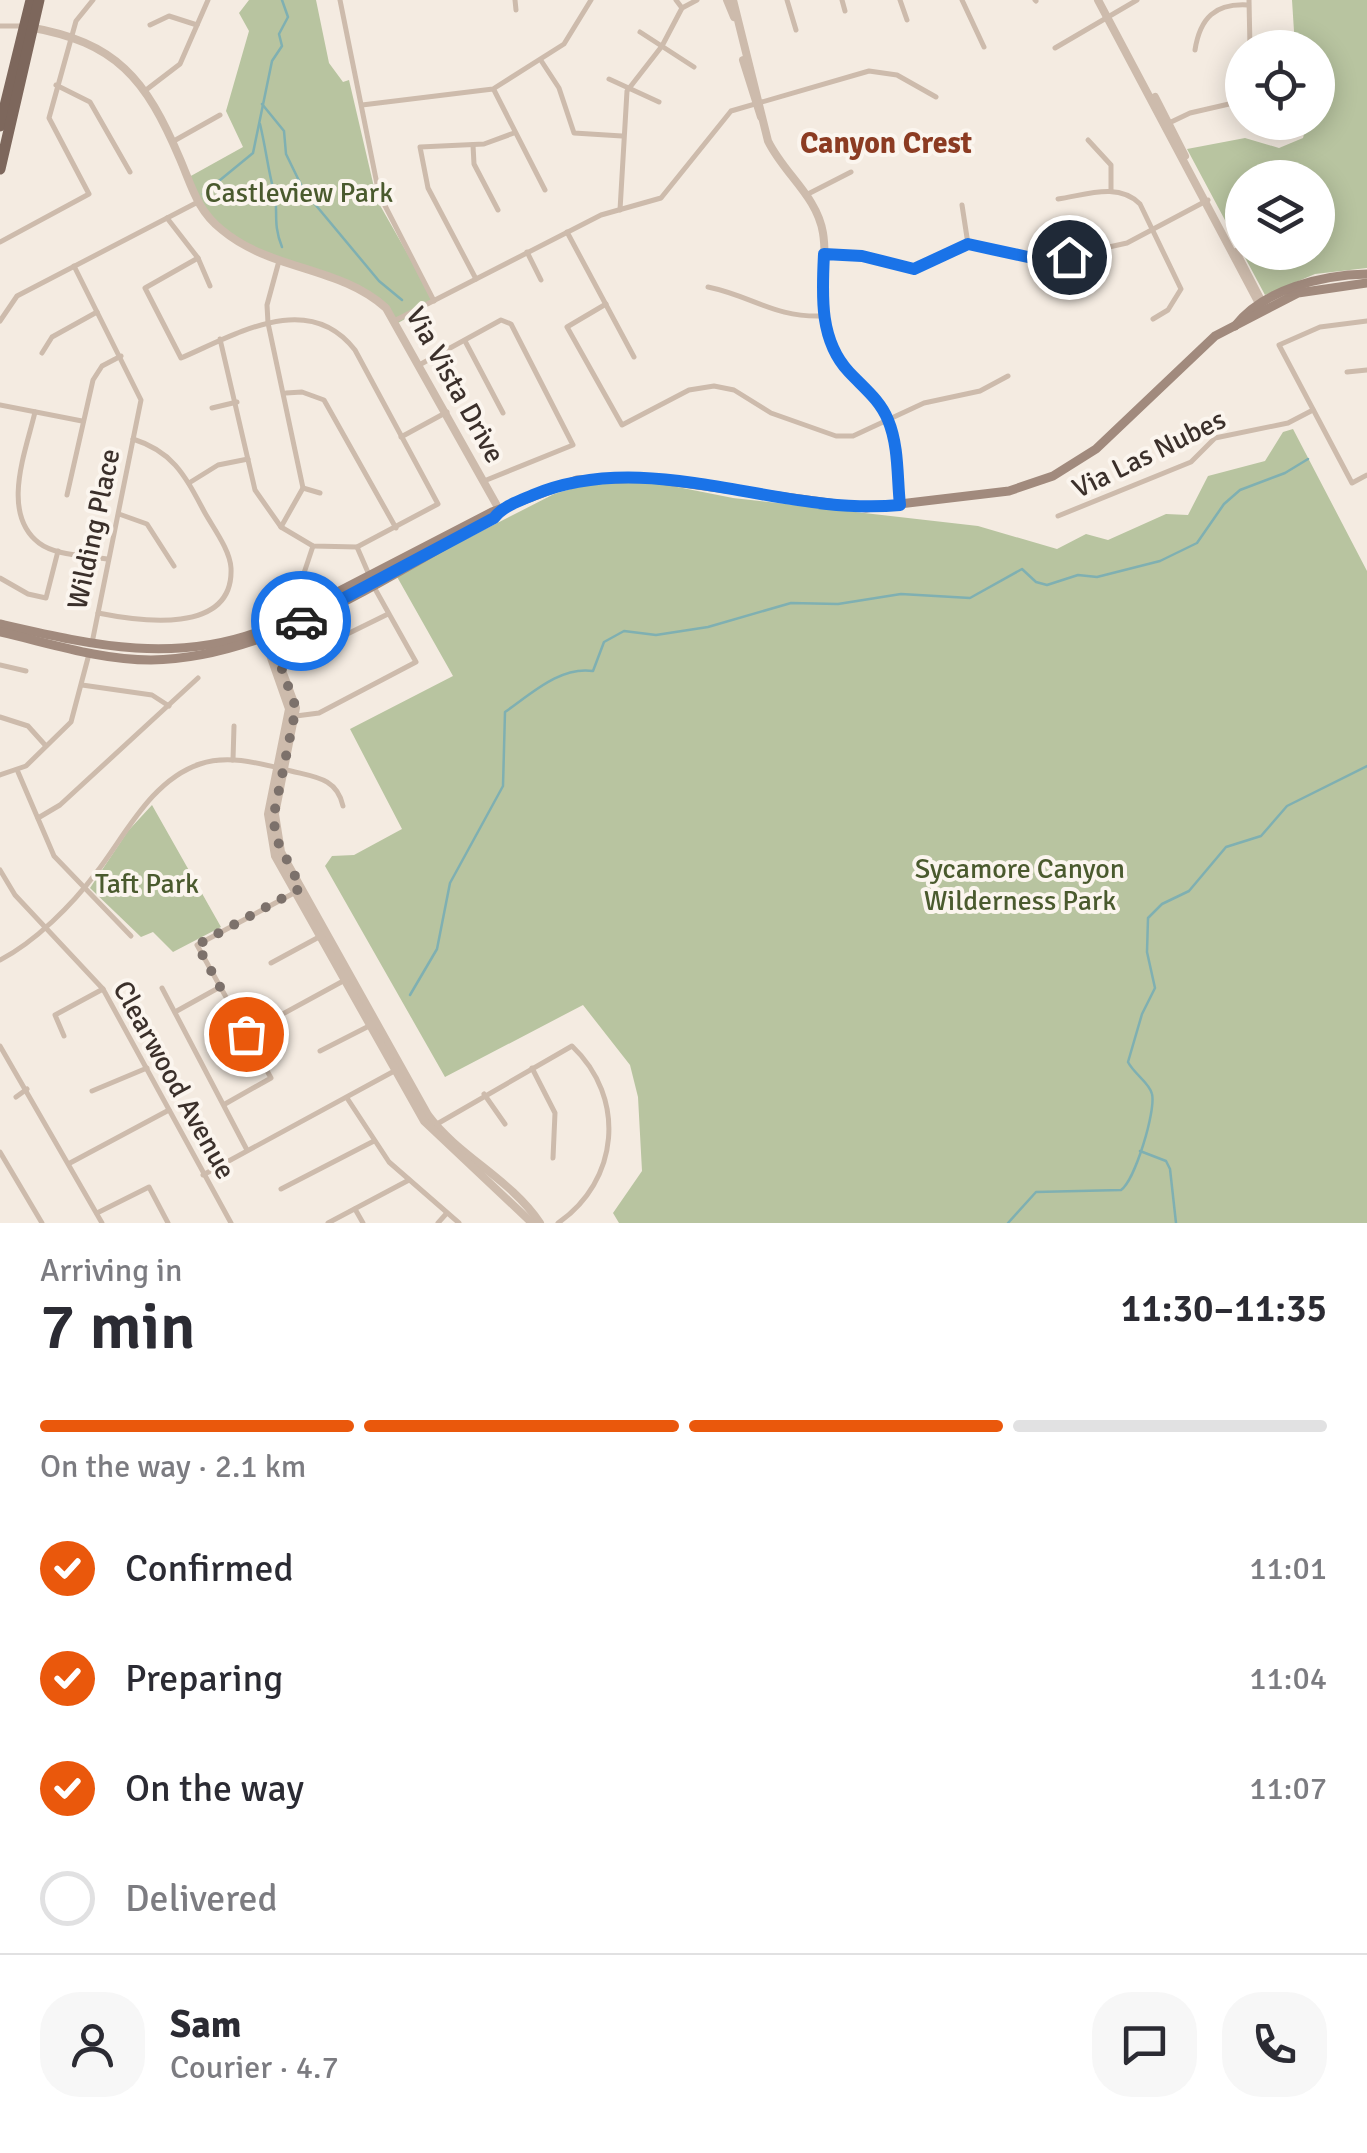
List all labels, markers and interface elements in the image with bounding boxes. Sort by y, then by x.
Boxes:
map controls [1225,30,1335,270]
button: locate [1225,30,1335,140]
district label: Canyon Crest [800,125,972,162]
button: layers [1225,160,1335,270]
park label: Castleview Park [205,176,393,210]
pin [1027,215,1112,300]
icon: home [1042,230,1097,285]
street label: Via Vista Drive [398,301,512,469]
street label: Via Las Nubes [1067,402,1231,506]
street label: Wilding Place [60,446,128,612]
courier [251,571,351,671]
icon: car [274,594,329,649]
park label: Sycamore Canyon Wilderness Park [915,852,1125,918]
park label: Taft Park [95,867,199,901]
street label: Clearwood Avenue [105,975,243,1185]
pin [204,992,289,1077]
icon: bag [219,1007,274,1062]
text: Arriving in [40,1251,182,1290]
text: 11:30–11:35 [1121,1285,1327,1332]
text: 7 min [40,1287,196,1367]
text: On the way · 2.1 km [40,1447,306,1486]
icon: check [40,1541,95,1596]
text: Confirmed [125,1545,294,1592]
text: 11:01 [1249,1549,1327,1588]
icon: check [40,1651,95,1706]
text: Preparing [125,1655,283,1702]
text: 11:04 [1249,1659,1327,1698]
icon: check [40,1761,95,1816]
text: On the way [125,1765,304,1812]
text: 11:07 [1249,1769,1327,1808]
text: Delivered [125,1875,278,1922]
button: person [40,1992,145,2097]
button: chat [1092,1992,1197,2097]
button: phone [1222,1992,1327,2097]
text: Sam [170,2001,241,2048]
text: Courier · 4.7 [170,2048,339,2087]

